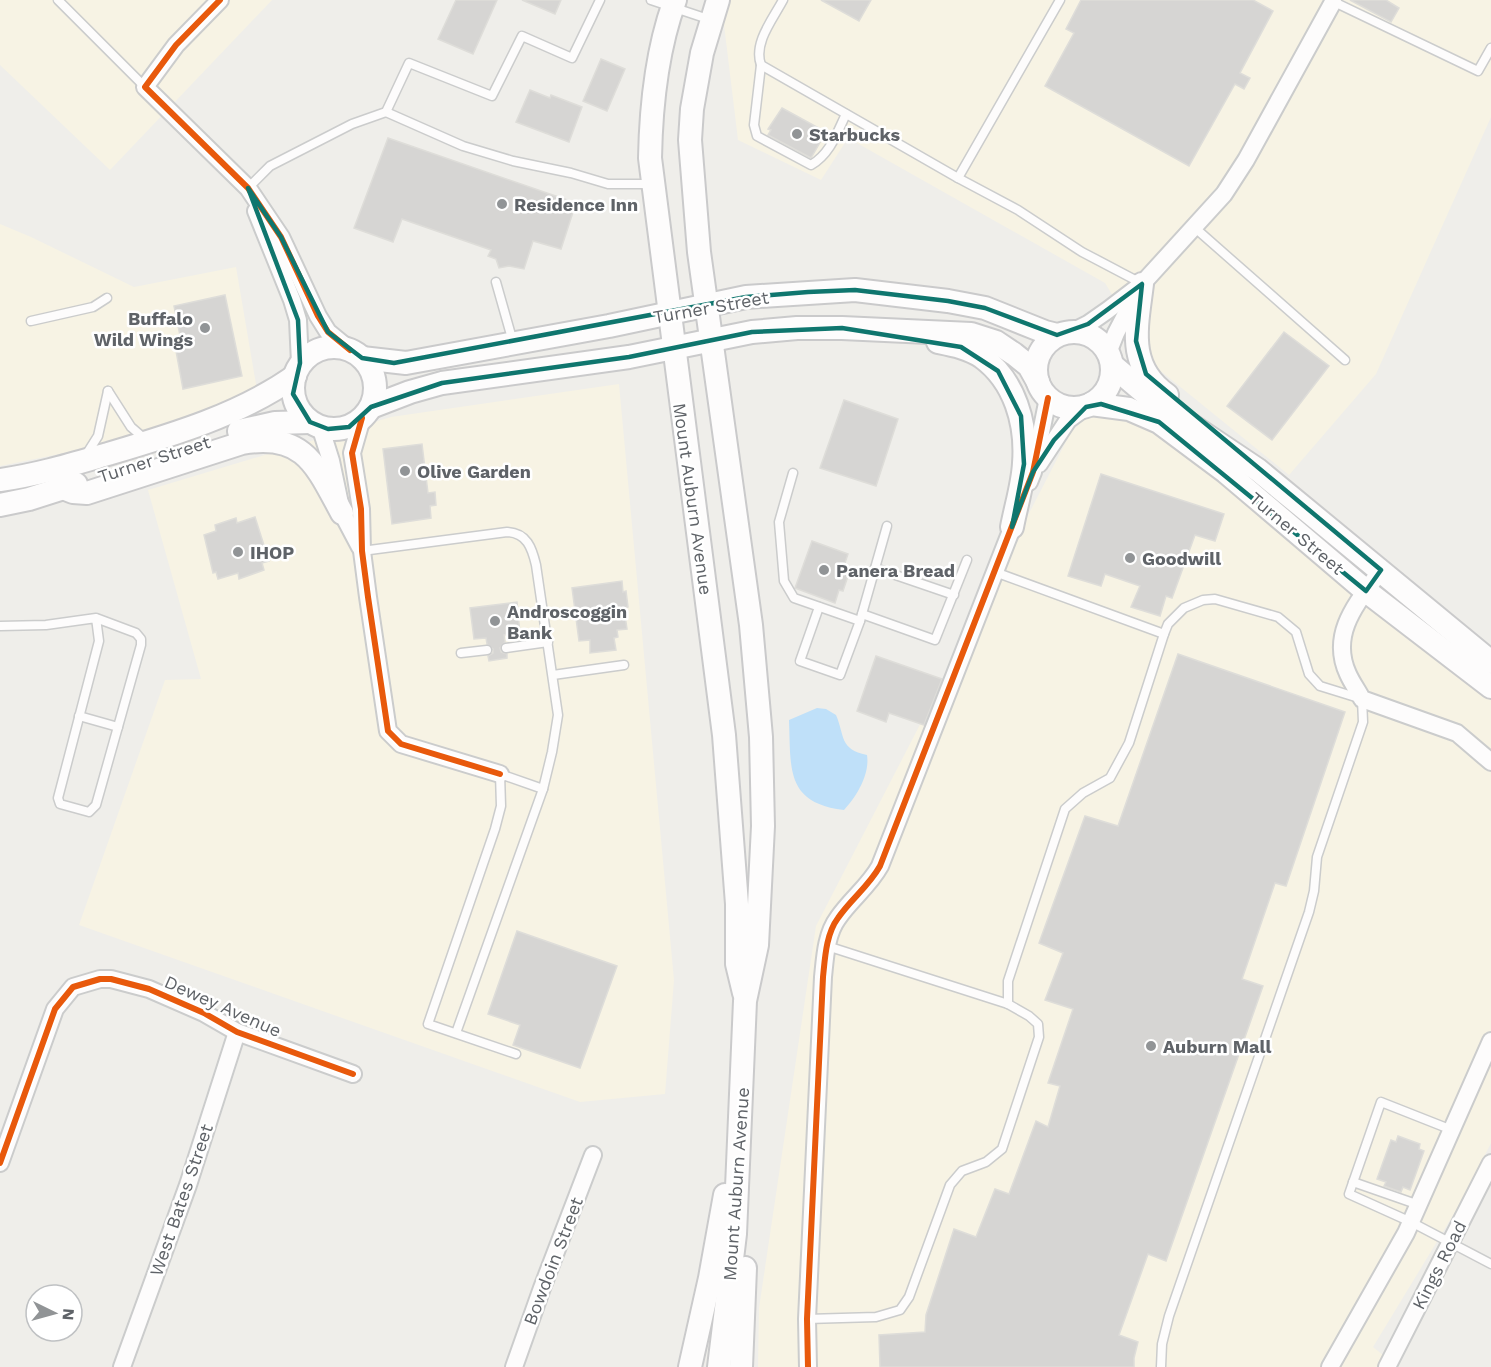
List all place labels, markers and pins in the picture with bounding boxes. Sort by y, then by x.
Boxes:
place label: Starbucks [809,124,901,145]
marker: Starbucks [790,127,804,141]
place label: Residence Inn [514,194,638,215]
marker: Residence Inn [495,197,509,211]
place label: Buffalo Wild Wings [94,308,193,350]
marker: Buffalo Wild Wings [198,321,212,335]
place label: Olive Garden [417,461,531,482]
marker: Olive Garden [398,464,412,478]
place label: IHOP [250,542,294,563]
marker: IHOP [231,545,245,559]
place label: Goodwill [1142,548,1221,569]
marker: Goodwill [1123,551,1137,565]
place label: Panera Bread [836,560,955,581]
marker: Panera Bread [817,563,831,577]
place label: Androscoggin Bank [507,601,627,643]
marker: Androscoggin Bank [488,614,502,628]
place label: Auburn Mall [1163,1036,1271,1057]
marker: Auburn Mall [1144,1039,1158,1053]

